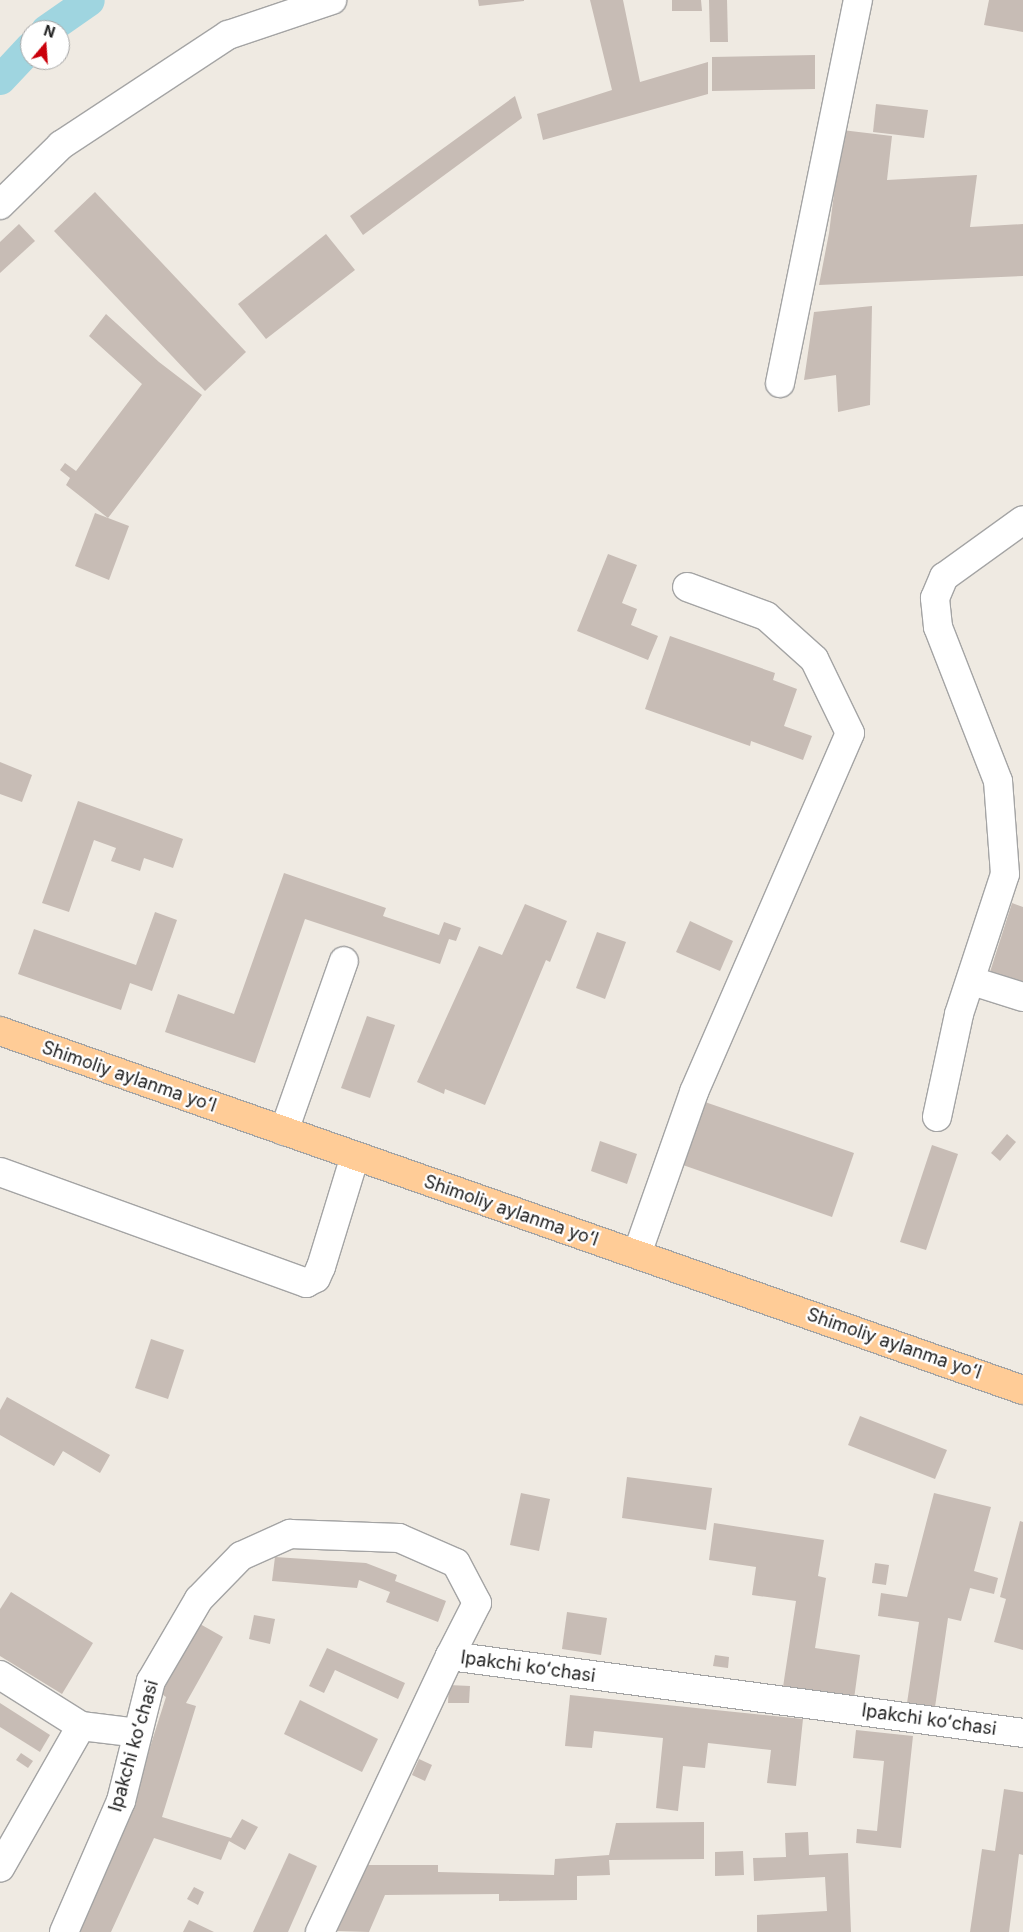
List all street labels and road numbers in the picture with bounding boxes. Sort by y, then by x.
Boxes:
street label: Shimoliy aylanma yoʻl [39,1037,219,1117]
street label: Shimoliy aylanma yoʻl [421,1171,601,1251]
street label: Shimoliy aylanma yoʻl [804,1304,984,1384]
street label: Ipakchi koʻchasi [459,1647,597,1687]
street label: Ipakchi koʻchasi [105,1678,163,1814]
street label: Ipakchi koʻchasi [860,1700,998,1740]

